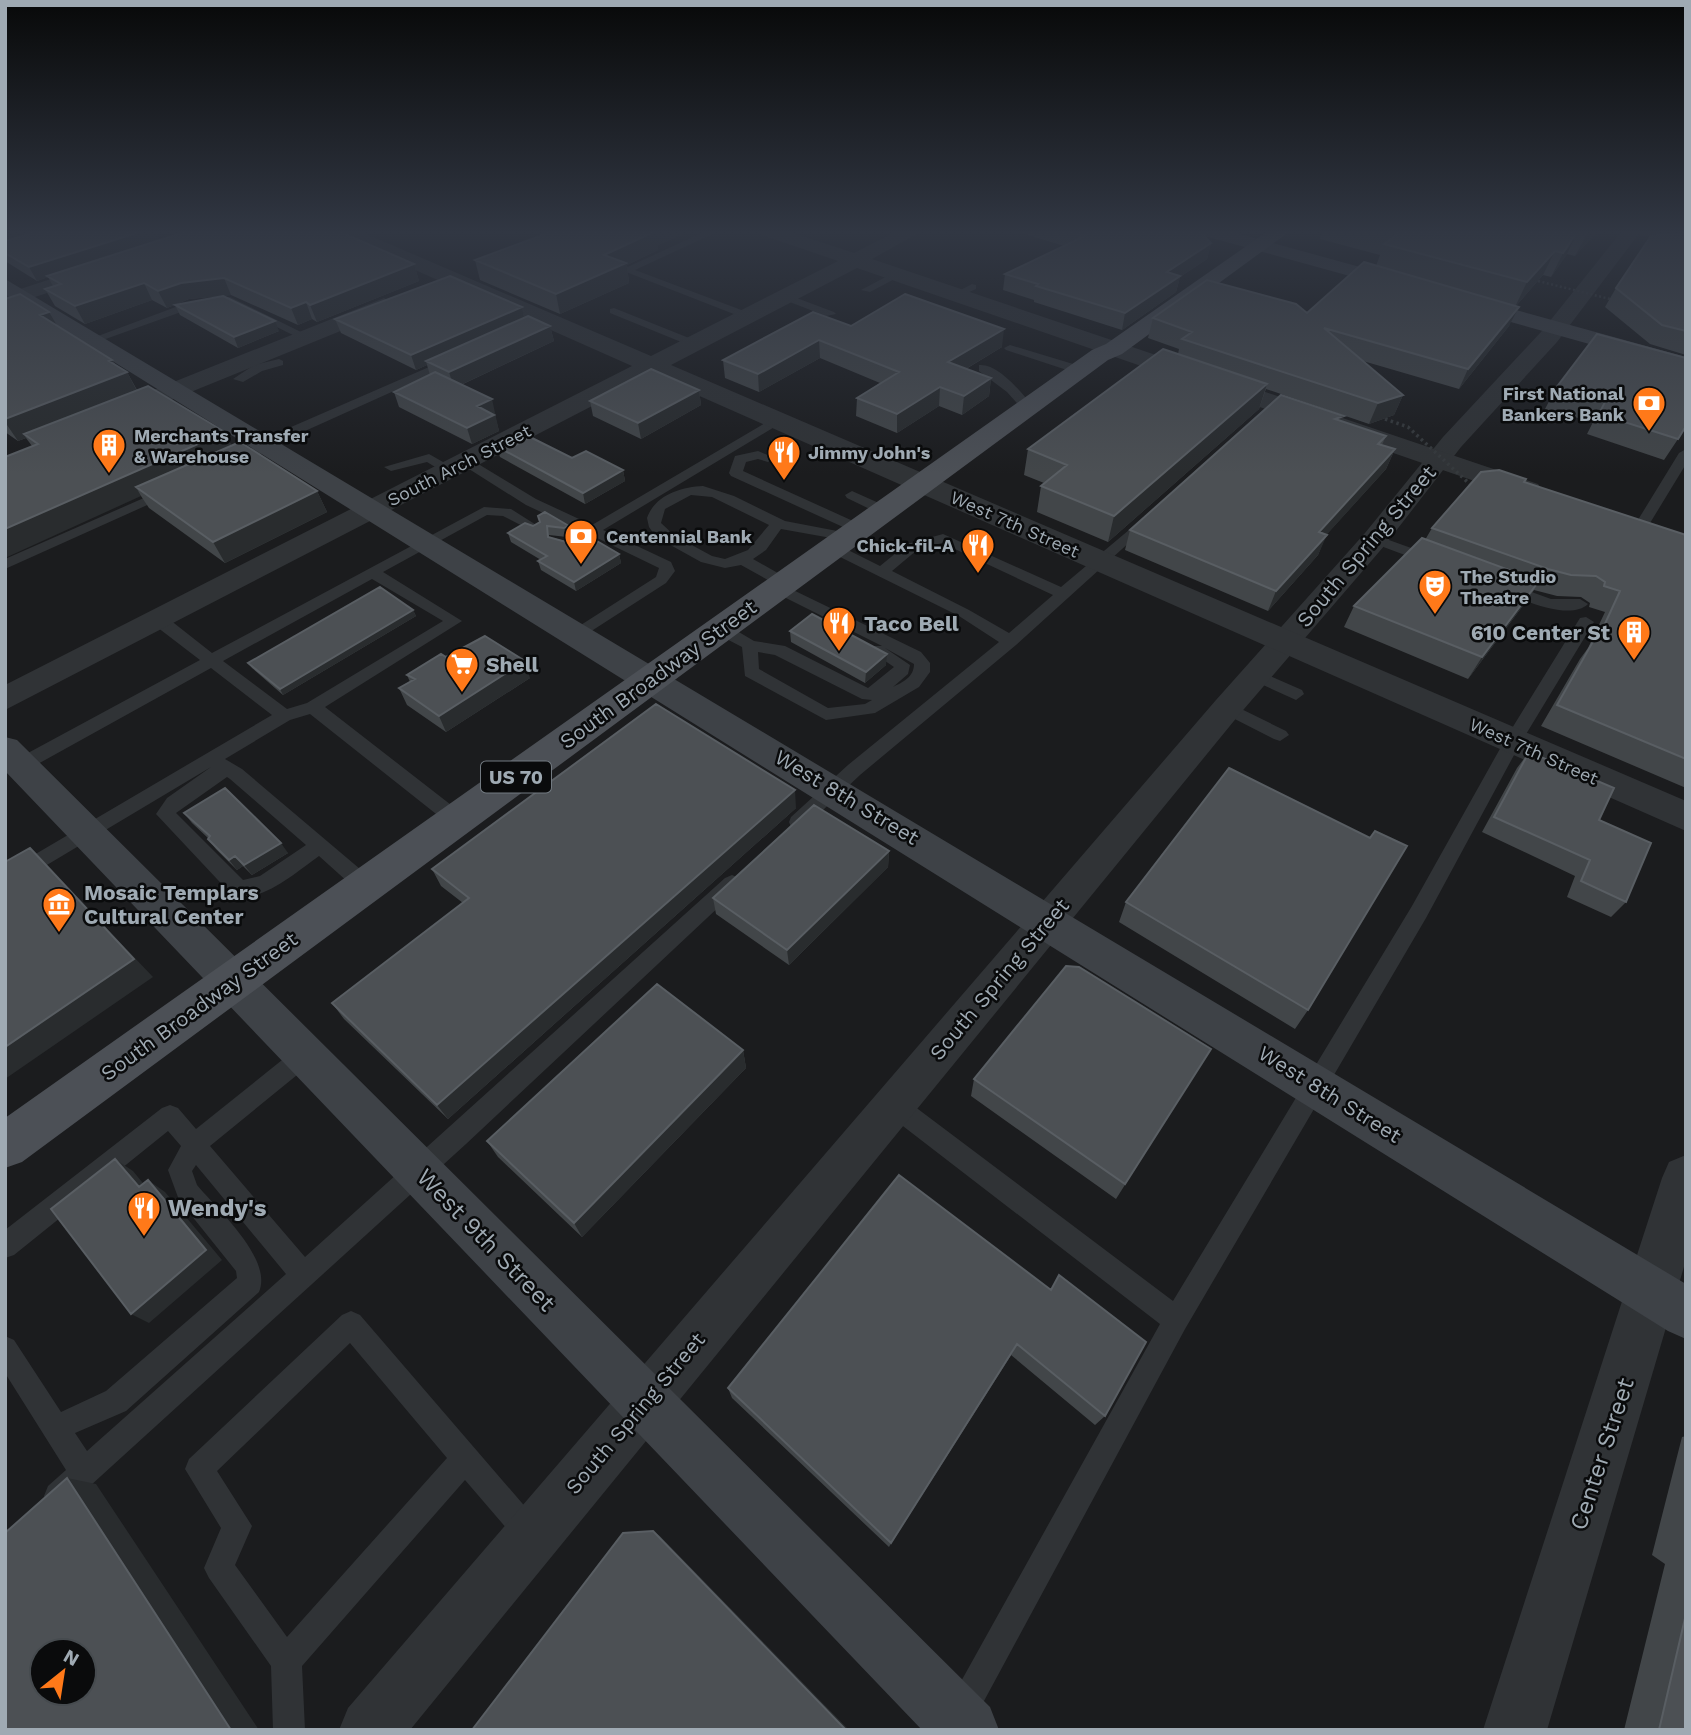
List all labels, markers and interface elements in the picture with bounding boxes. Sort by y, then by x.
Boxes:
place label: First National Bankers Bank [1502,383,1625,425]
bank icon: First National Bankers Bank [1630,384,1668,433]
street label: South Arch Street [384,420,535,510]
place label: Merchants Transfer & Warehouse [134,425,309,467]
building icon: Merchants Transfer & Warehouse [90,426,128,475]
restaurant icon: Jimmy John's [765,433,803,482]
place label: Jimmy John's [808,442,931,463]
street label: South Spring Street [1291,460,1441,632]
street label: West 7th Street [947,486,1083,562]
bank icon: Centennial Bank [562,517,600,566]
place label: Centennial Bank [606,526,753,547]
restaurant icon: Chick-fil-A [959,526,997,575]
place label: Chick-fil-A [856,535,955,556]
place label: The Studio Theatre [1460,566,1556,608]
theatre icon: The Studio Theatre [1416,567,1454,616]
street label: South Broadway Street [555,594,761,754]
restaurant icon: Taco Bell [820,604,858,653]
place label: Taco Bell [864,611,959,636]
building icon: 610 Center St [1615,613,1653,662]
place label: 610 Center St [1471,620,1610,645]
supermarket icon: Shell [443,645,481,694]
place label: Shell [486,652,539,677]
street label: West 7th Street [1466,713,1602,789]
street label: West 8th Street [770,744,924,850]
road number: US 70 [481,762,551,792]
place label: Mosaic Templars Cultural Center [84,880,259,929]
museum icon: Mosaic Templars Cultural Center [40,885,78,934]
street label: South Spring Street [924,893,1074,1065]
street label: South Broadway Street [96,926,302,1086]
street label: West 8th Street [1254,1040,1406,1148]
street label: West 9th Street [411,1163,561,1317]
restaurant icon: Wendy's [125,1189,163,1238]
place label: Wendy's [168,1194,267,1222]
street label: South Spring Street [560,1327,710,1499]
street label: Center Street [1564,1374,1640,1534]
north arrow [28,1637,98,1707]
text: N [59,1644,83,1671]

